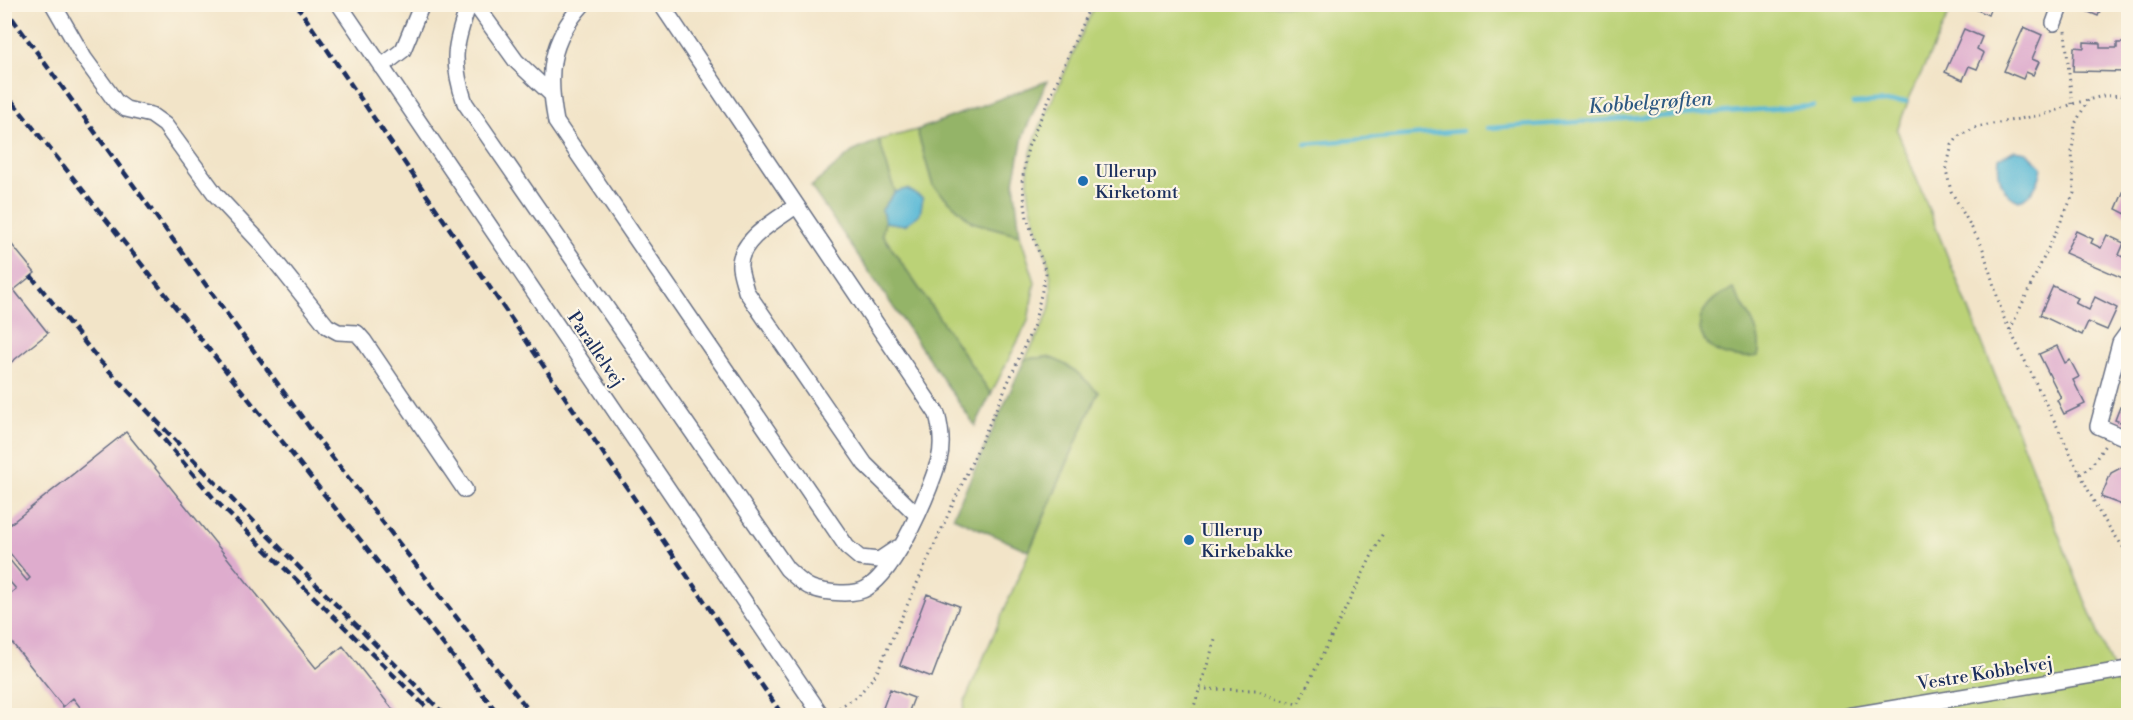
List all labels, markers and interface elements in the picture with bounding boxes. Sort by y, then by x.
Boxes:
water label: Kobbelgrøften [1587,87,1714,120]
place label: Ullerup Kirketomt [1095,160,1179,204]
marker: Ullerup Kirketomt [1076,174,1090,188]
street label: Parallelvej [562,307,629,391]
place label: Ullerup Kirkebakke [1201,519,1293,563]
marker: Ullerup Kirkebakke [1182,533,1196,547]
street label: Vestre Kobbelvej [1915,651,2055,696]

